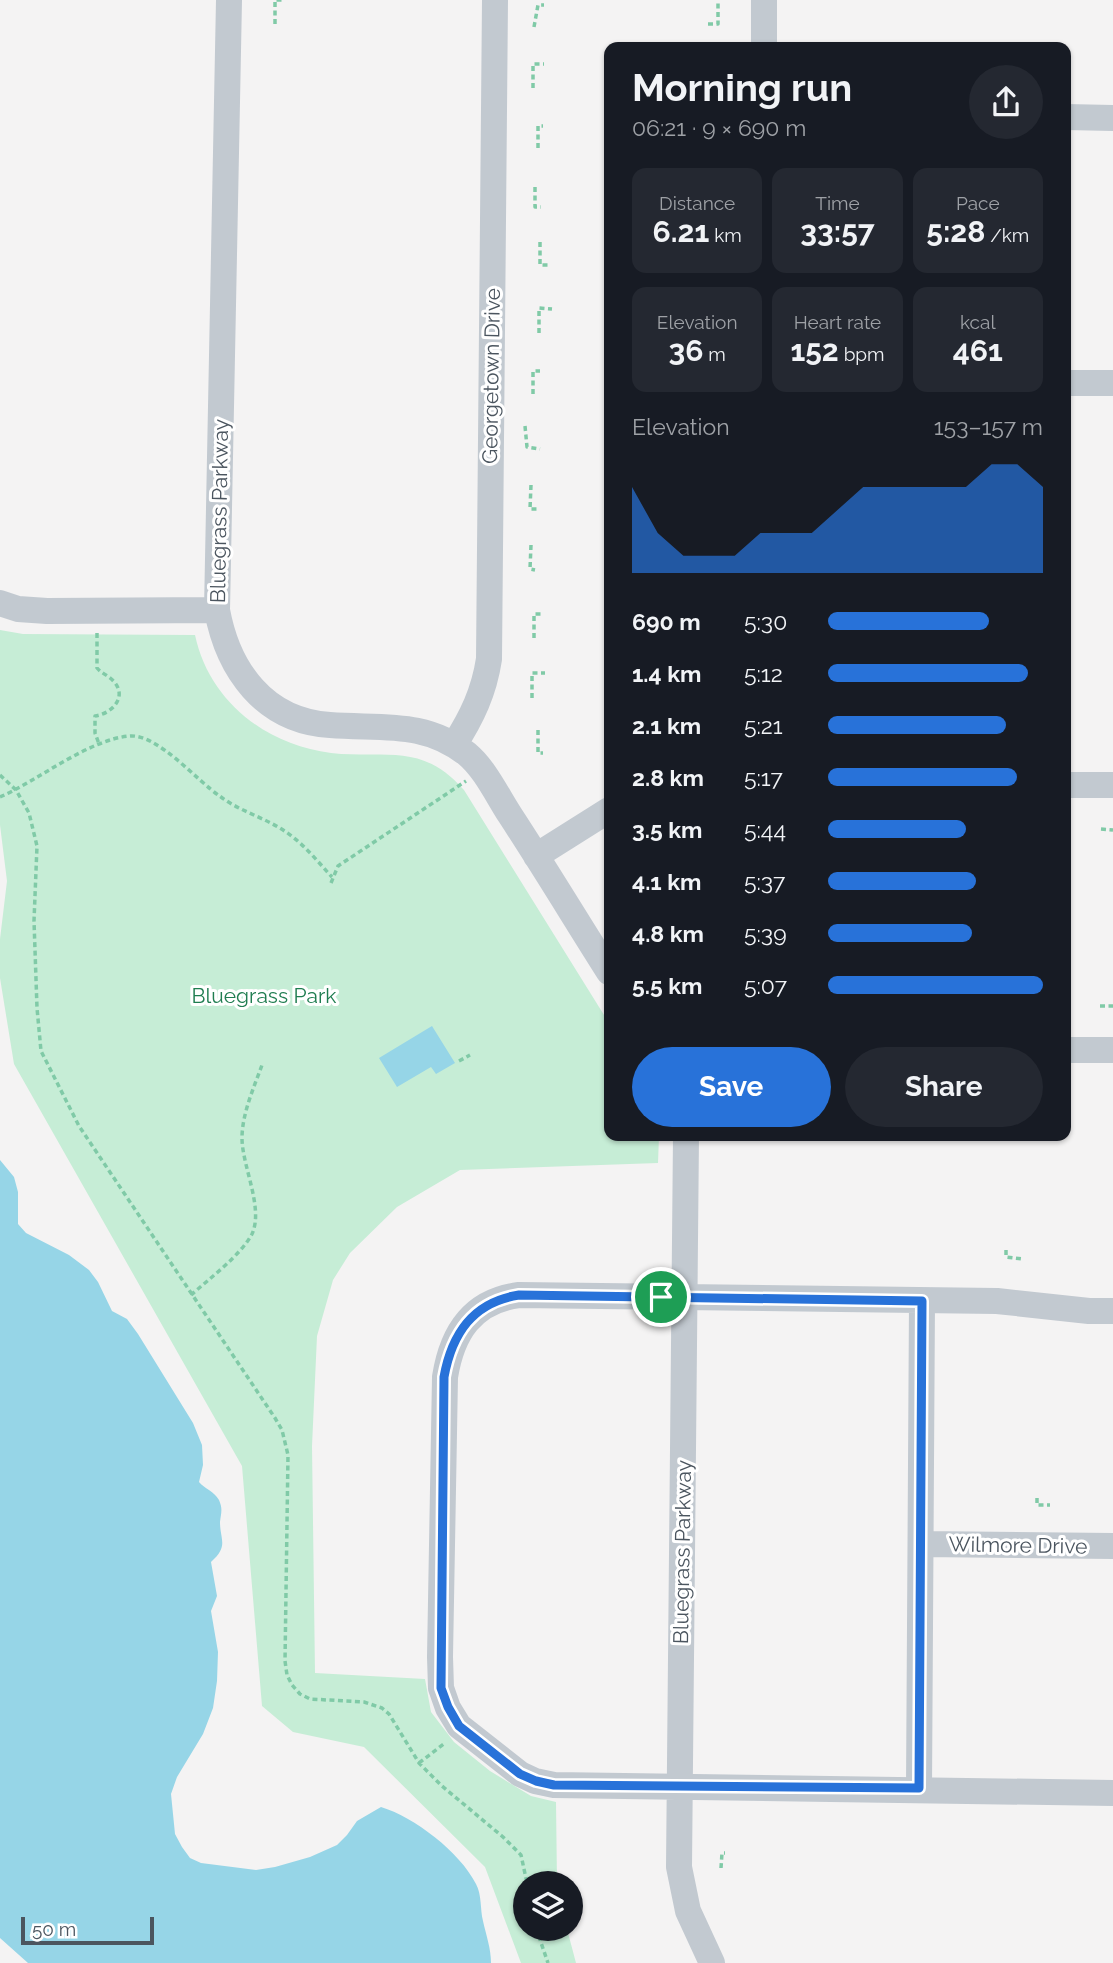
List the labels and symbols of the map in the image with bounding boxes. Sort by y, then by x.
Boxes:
street label: Georgetown Drive [477,288,505,464]
street label: Bluegrass Parkway [205,419,233,603]
park label: Bluegrass Park [192,983,336,1008]
pin [631,1267,691,1327]
street label: Bluegrass Parkway [668,1460,696,1644]
street label: Wilmore Drive [948,1531,1088,1559]
scale bar [21,1914,154,1946]

